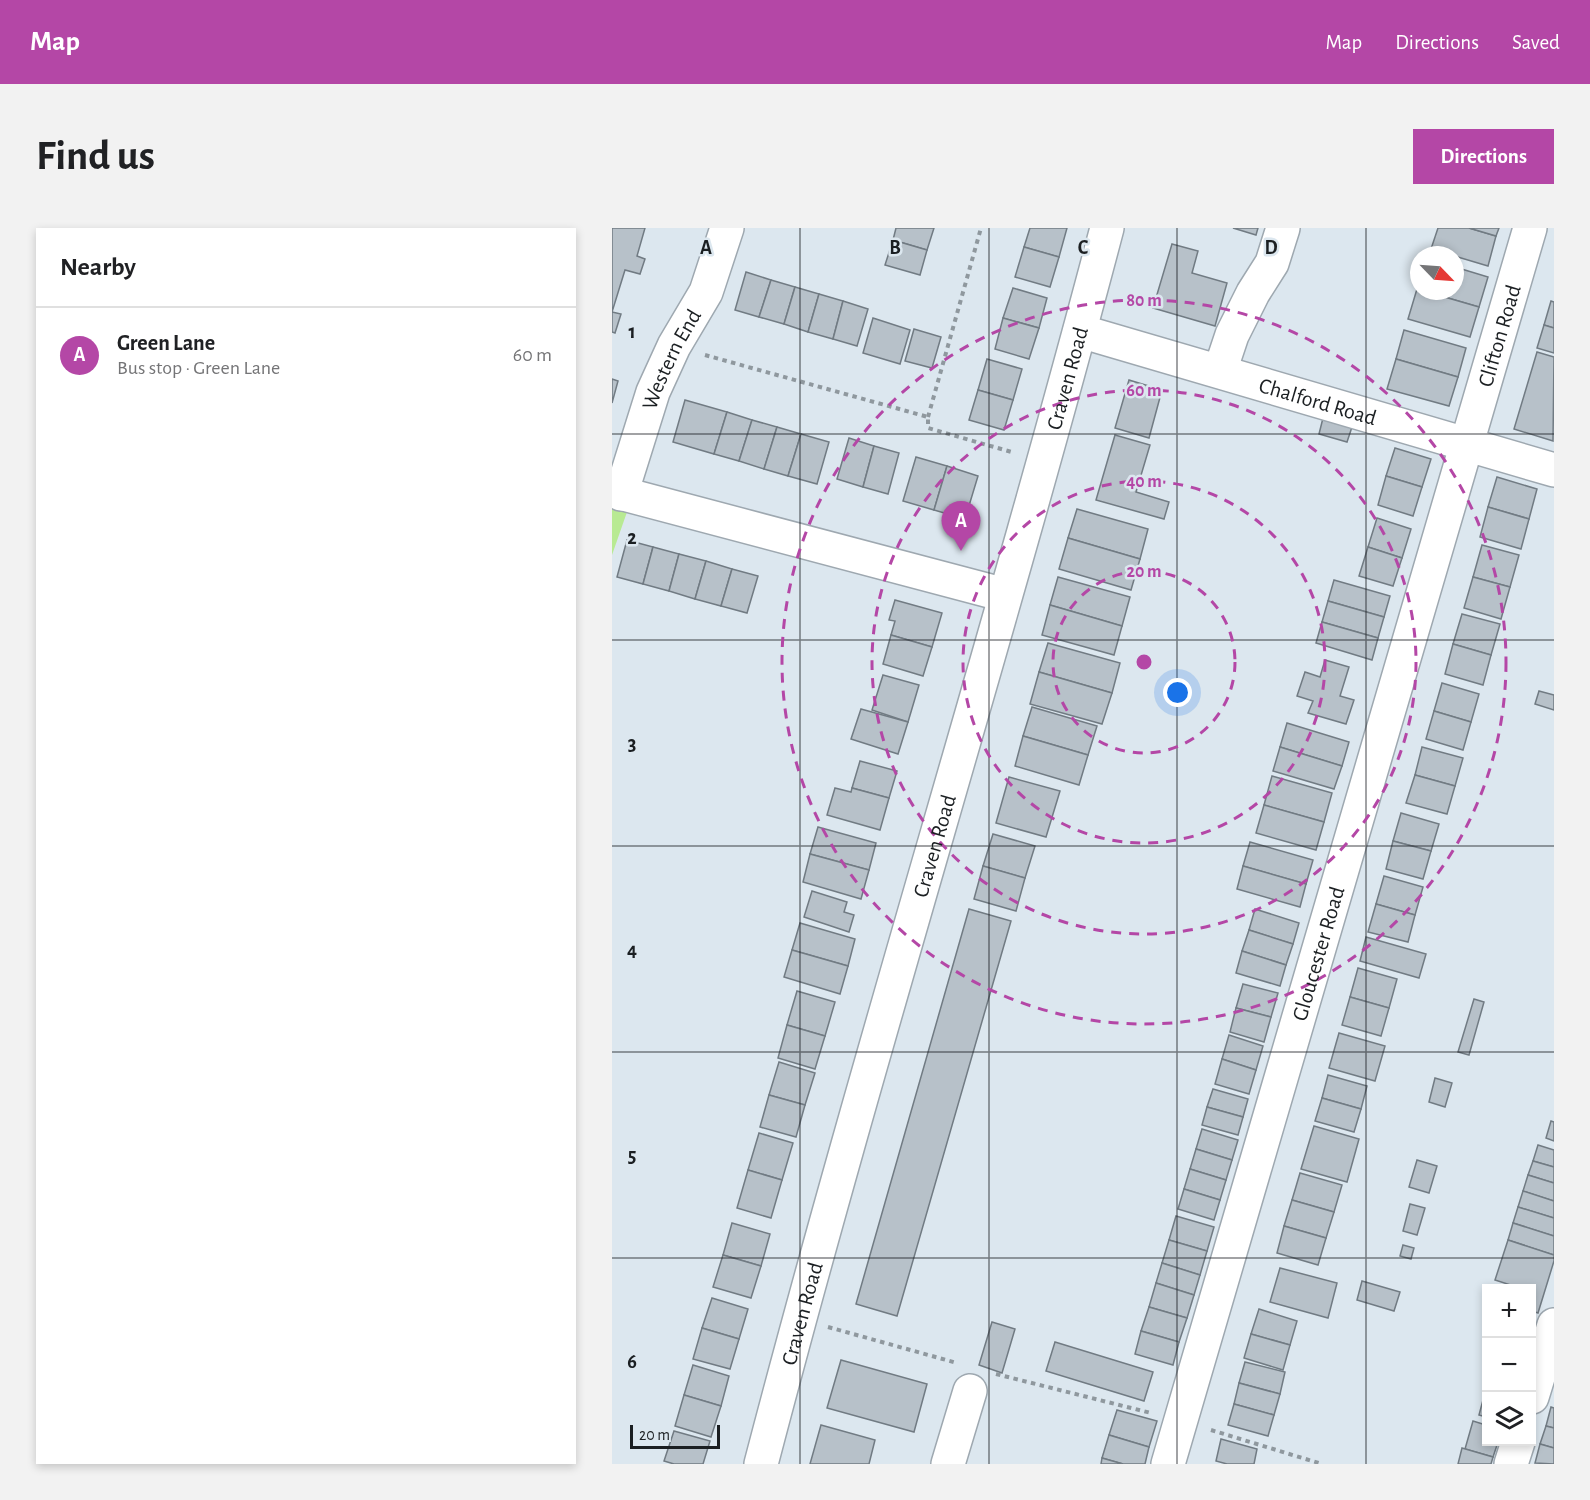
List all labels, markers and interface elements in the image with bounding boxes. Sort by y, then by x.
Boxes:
text: Map [30,28,80,56]
text: Map [1326,32,1362,53]
text: Directions [1395,32,1479,53]
text: Saved [1512,32,1560,53]
button: Directions [1413,129,1554,184]
text: Find us [36,135,155,177]
text: A [700,238,712,258]
text: B [889,238,901,258]
text: C [1078,238,1089,258]
text: D [1264,238,1278,258]
north arrow [1410,246,1464,300]
text: Nearby [60,254,136,280]
street label: Clifton Road [1474,282,1525,389]
text: 80 m [1126,292,1162,310]
street label: Western End [638,306,705,412]
text: 1 [628,322,636,342]
street label: Craven Road [1043,325,1092,432]
text: Green Lane [117,332,215,354]
text: A [74,345,86,365]
text: 60 m [513,345,552,365]
text: Bus stop · Green Lane [117,358,280,378]
street label: Chalford Road [1256,374,1379,429]
text: 60 m [1126,382,1162,400]
text: 40 m [1126,473,1162,491]
pin: A [942,502,980,551]
text: 2 [627,528,637,548]
text: 20 m [1126,563,1162,581]
centre of rings [1134,652,1154,672]
your location [1163,678,1192,707]
text: 3 [628,734,636,754]
street label: Craven Road [909,792,960,900]
street label: Gloucester Road [1288,884,1349,1023]
text: 4 [627,940,637,960]
text: 5 [628,1146,636,1166]
street label: Craven Road [778,1260,827,1367]
map controls [1482,1284,1536,1446]
button: + [1482,1284,1536,1338]
button: − [1482,1338,1536,1392]
text: 6 [627,1352,637,1372]
button: layers [1482,1392,1536,1446]
scale bar [630,1422,720,1450]
text: 20 m [639,1427,670,1443]

